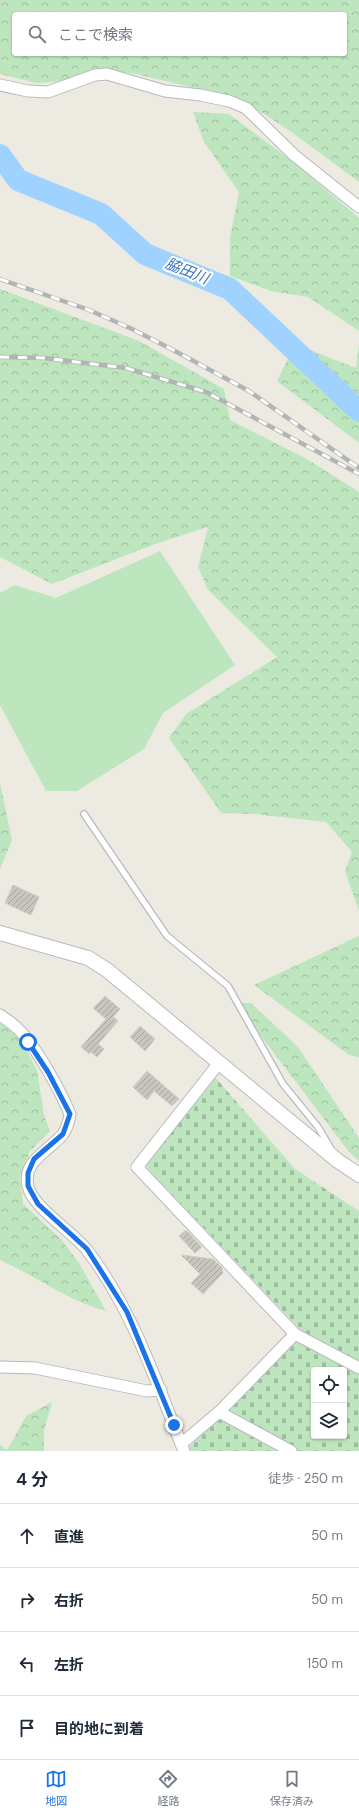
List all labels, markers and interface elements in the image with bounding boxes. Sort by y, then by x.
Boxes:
search box [12,12,347,56]
icon: search [26,23,48,45]
text: ここで検索 [58,25,133,45]
water label: 脇田川 [162,253,213,289]
route start [19,1033,37,1051]
map controls [311,1367,347,1439]
button: locate [311,1367,347,1403]
button: layers [311,1403,347,1439]
route end [165,1416,183,1434]
text: 4 分 [16,1468,48,1490]
text: 徒歩 · 250 m [268,1470,343,1487]
icon: ahead [16,1525,38,1547]
text: 直進 [54,1527,84,1547]
text: 50 m [311,1527,343,1544]
icon: right [16,1589,38,1611]
text: 右折 [54,1591,84,1611]
text: 50 m [311,1591,343,1608]
icon: left [16,1653,38,1675]
text: 左折 [54,1655,84,1675]
text: 150 m [307,1655,343,1672]
icon: arrive [16,1717,38,1739]
text: 目的地に到着 [54,1719,144,1739]
tab: 地図 [45,1768,67,1808]
tab: 経路 [157,1768,179,1808]
tab: 保存済み [270,1768,314,1808]

